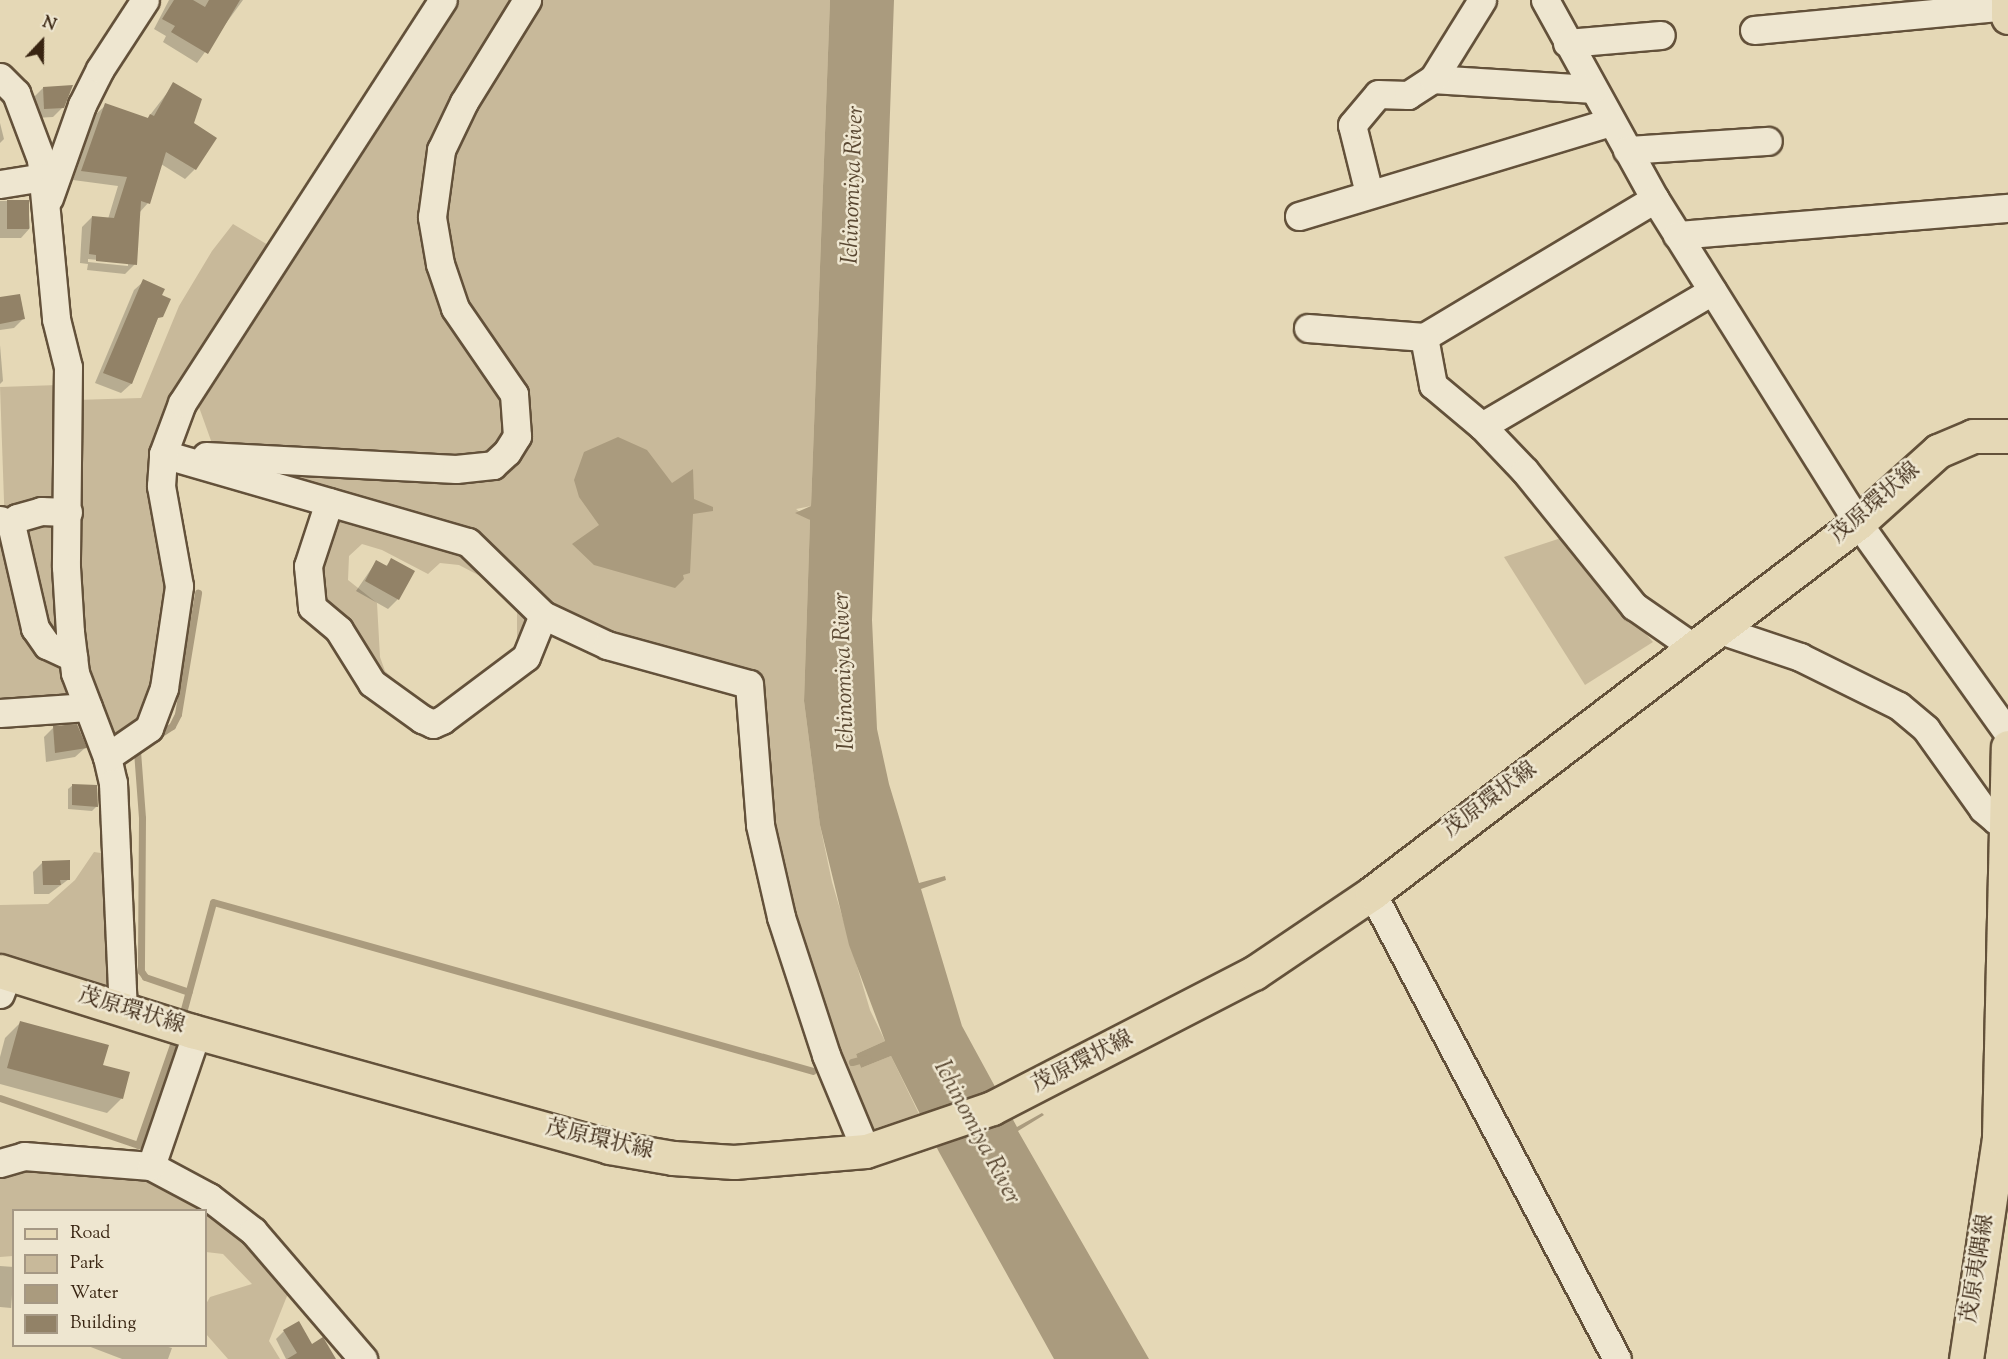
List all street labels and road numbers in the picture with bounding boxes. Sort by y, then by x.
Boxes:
street label: 茂原環状線 [1826,458,1926,550]
street label: 茂原環状線 [1439,757,1543,845]
street label: 茂原環状線 [75,983,187,1041]
street label: 茂原環状線 [1028,1026,1138,1100]
street label: 茂原環状線 [542,1116,656,1166]
street label: 茂原夷隅線 [1957,1213,2001,1325]

